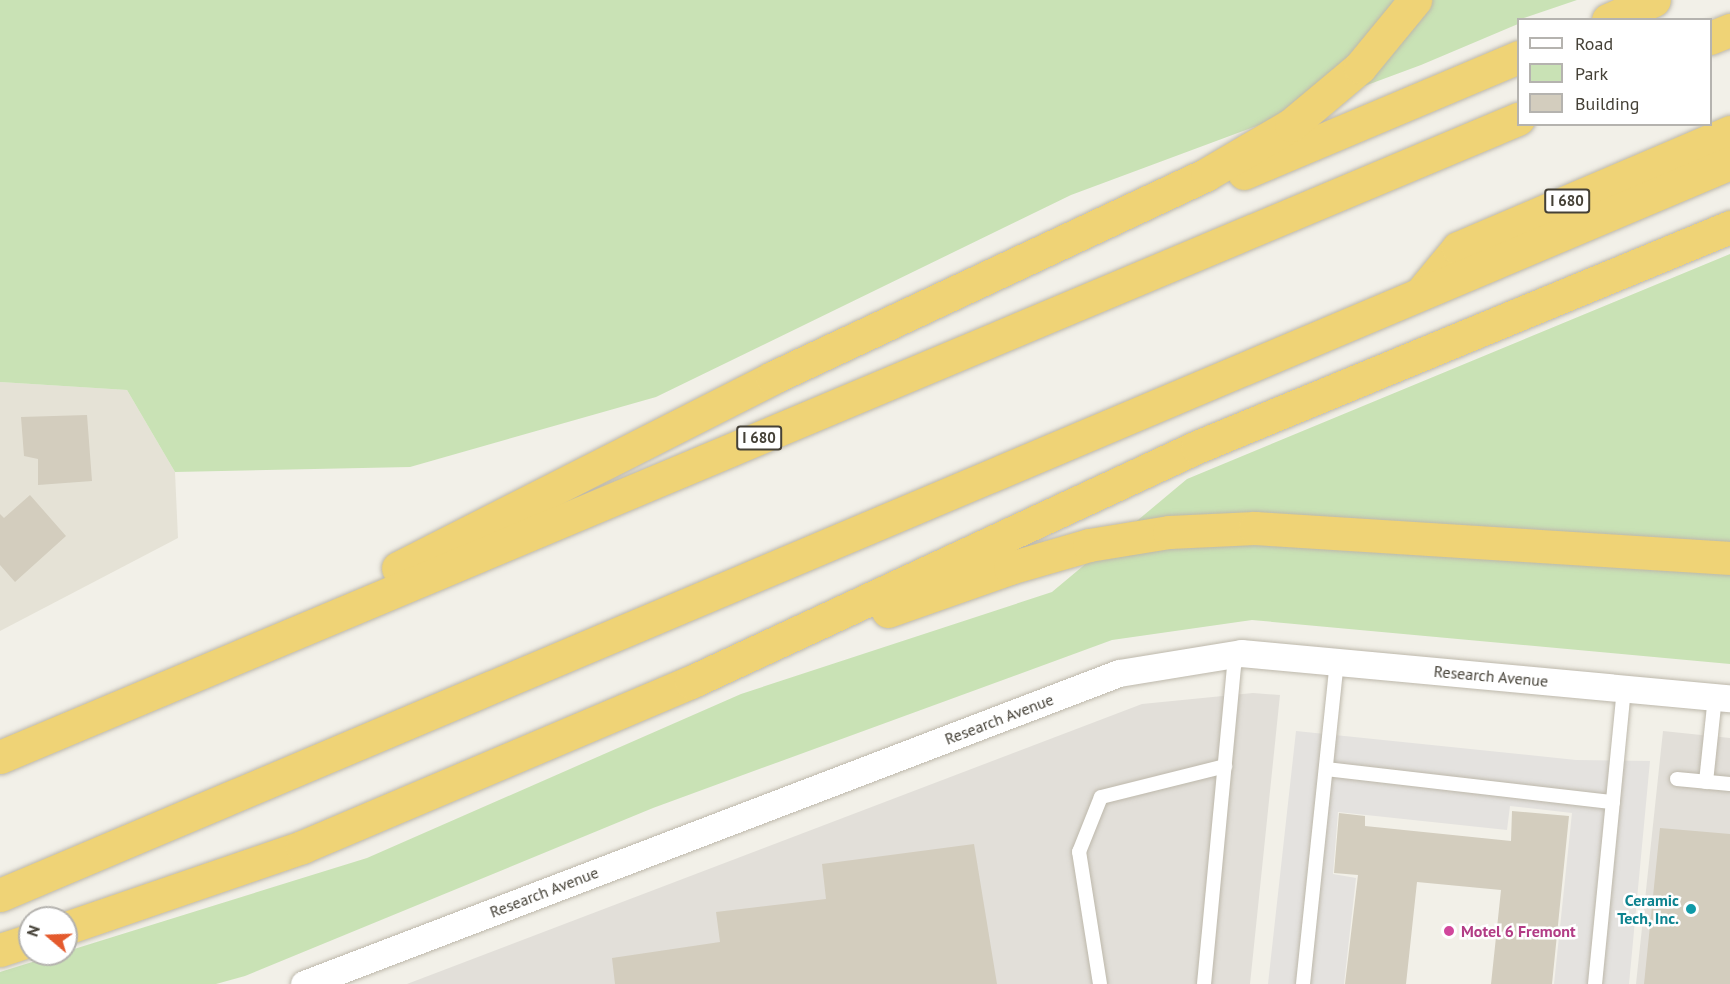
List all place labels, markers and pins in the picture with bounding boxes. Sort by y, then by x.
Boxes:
place label: Ceramic Tech, Inc. [1616,890,1679,928]
marker: Ceramic Tech, Inc. [1684,902,1698,916]
place label: Motel 6 Fremont [1461,921,1576,941]
marker: Motel 6 Fremont [1442,924,1456,938]

